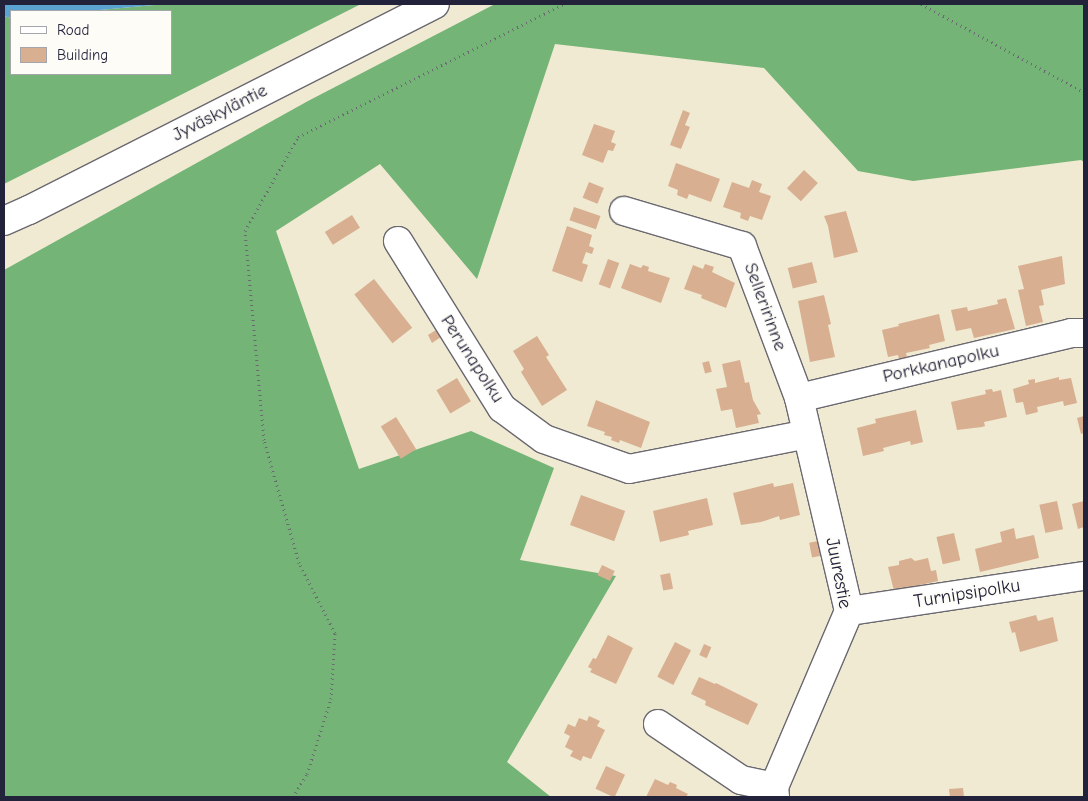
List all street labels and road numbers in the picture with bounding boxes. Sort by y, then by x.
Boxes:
street label: Jyväskyläntie [169,79,271,147]
street label: Selleririnne [739,260,791,354]
street label: Perunapolku [435,311,509,407]
street label: Porkkanapolku [881,340,1001,388]
street label: Juurestie [820,535,856,611]
street label: Turnipsipolku [912,574,1022,614]

